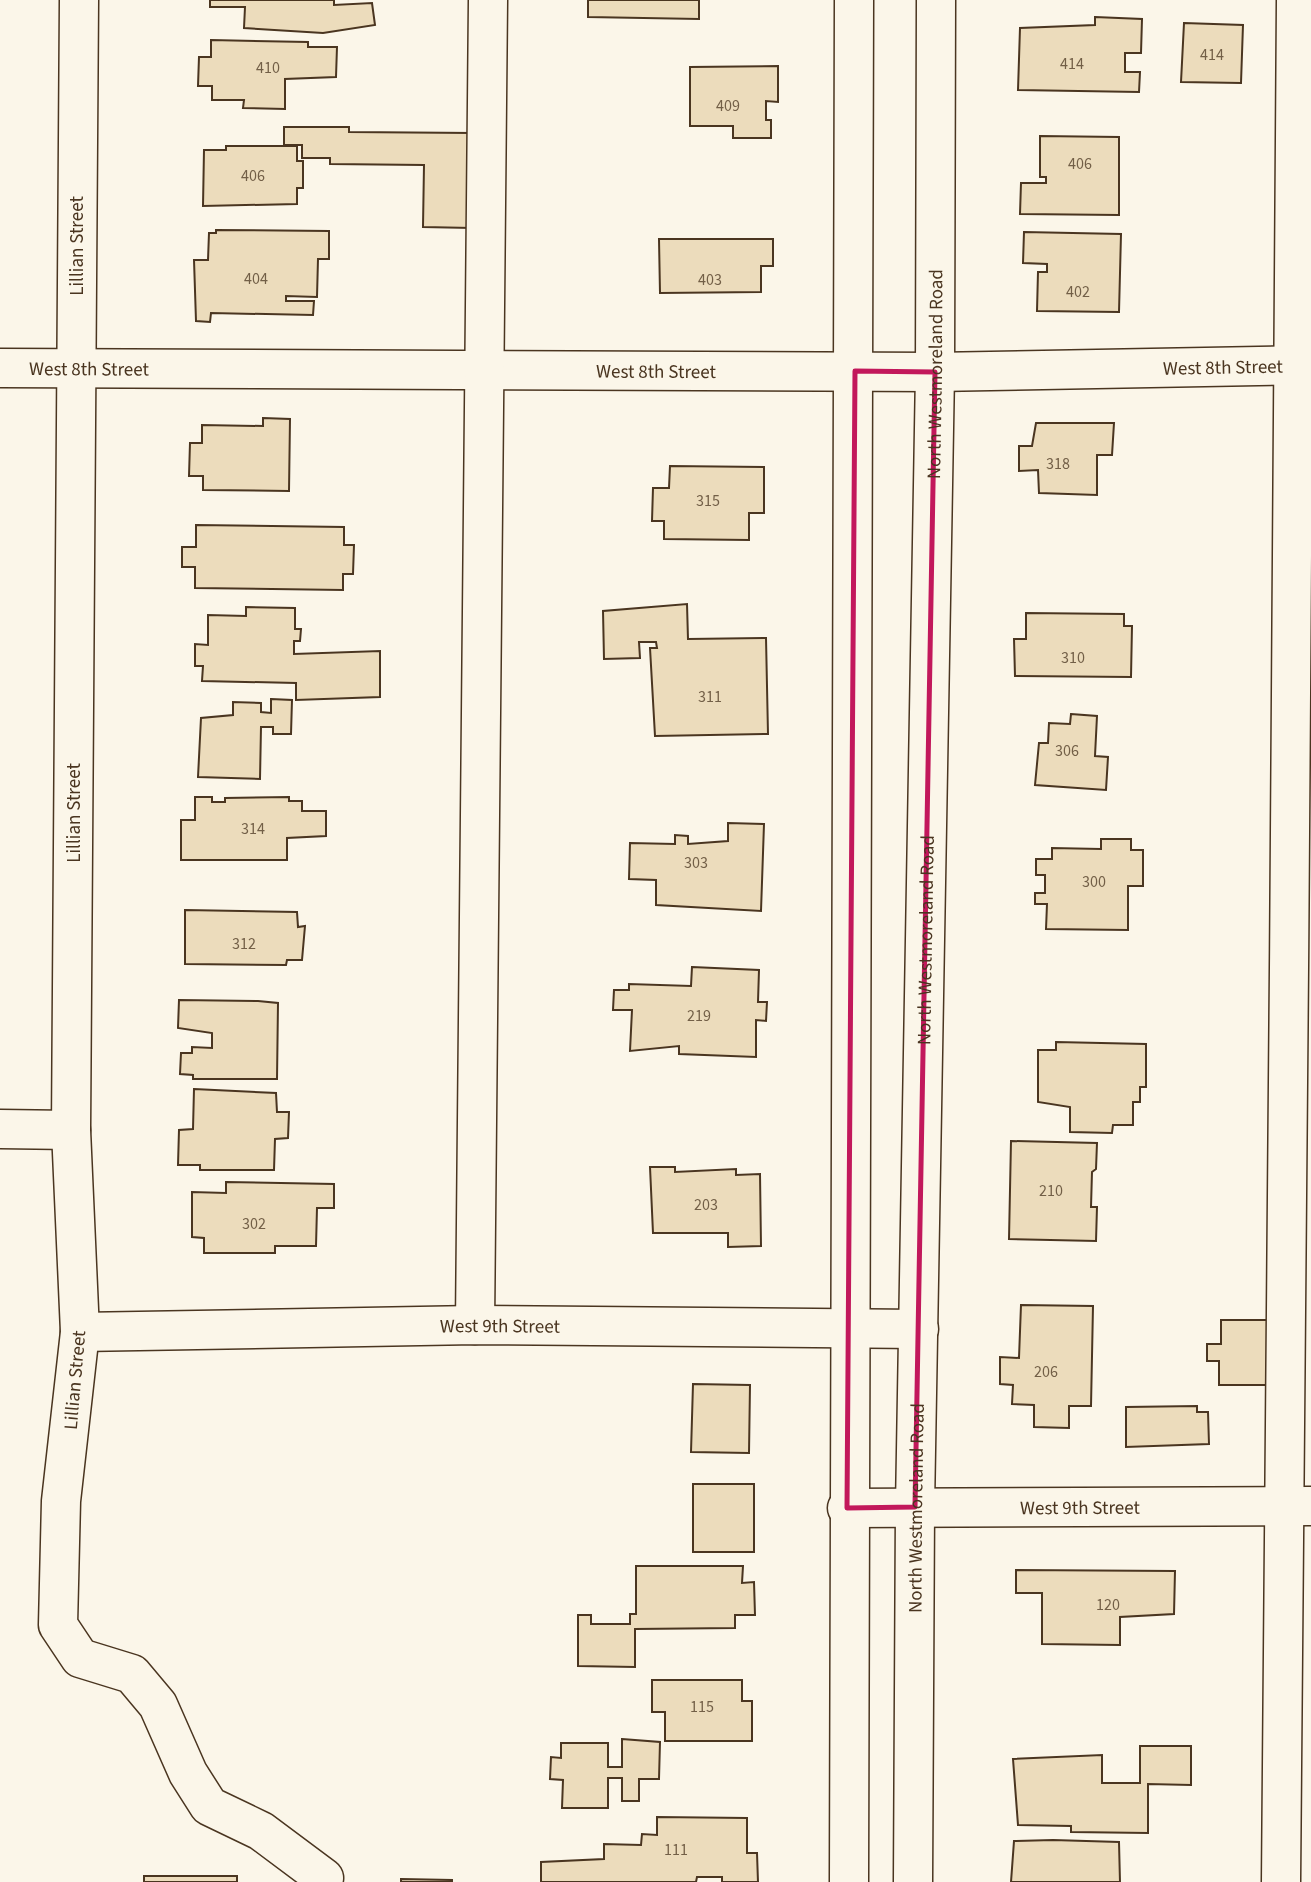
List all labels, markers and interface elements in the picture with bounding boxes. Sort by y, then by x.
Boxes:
house number: 414 [1200,44,1224,66]
house number: 414 [1060,53,1084,75]
house number: 410 [256,57,280,79]
house number: 409 [716,95,740,117]
house number: 406 [1068,153,1092,175]
house number: 406 [241,165,265,187]
street label: Lillian Street [64,196,91,296]
house number: 404 [244,268,268,290]
house number: 403 [698,269,722,291]
street label: North Westmoreland Road [921,269,950,479]
house number: 402 [1066,281,1090,303]
street label: West 8th Street [1163,354,1284,383]
street label: West 8th Street [29,356,150,384]
street label: West 8th Street [596,359,717,386]
house number: 318 [1046,453,1070,475]
house number: 315 [696,490,720,512]
house number: 310 [1061,647,1085,669]
house number: 311 [698,686,722,708]
house number: 306 [1055,740,1079,762]
street label: Lillian Street [61,763,88,863]
house number: 314 [241,818,265,840]
street label: North Westmoreland Road [911,835,942,1045]
house number: 303 [684,852,708,874]
house number: 300 [1082,871,1106,893]
house number: 312 [232,933,256,955]
house number: 219 [687,1005,711,1027]
house number: 210 [1039,1180,1063,1202]
house number: 203 [694,1194,718,1216]
house number: 302 [242,1213,266,1235]
street label: West 9th Street [440,1313,561,1341]
street label: Lillian Street [58,1329,93,1431]
house number: 206 [1034,1361,1058,1383]
street label: North Westmoreland Road [902,1403,932,1613]
street label: West 9th Street [1020,1495,1141,1522]
house number: 120 [1096,1594,1120,1616]
house number: 115 [690,1696,714,1718]
house number: 111 [664,1839,688,1861]

